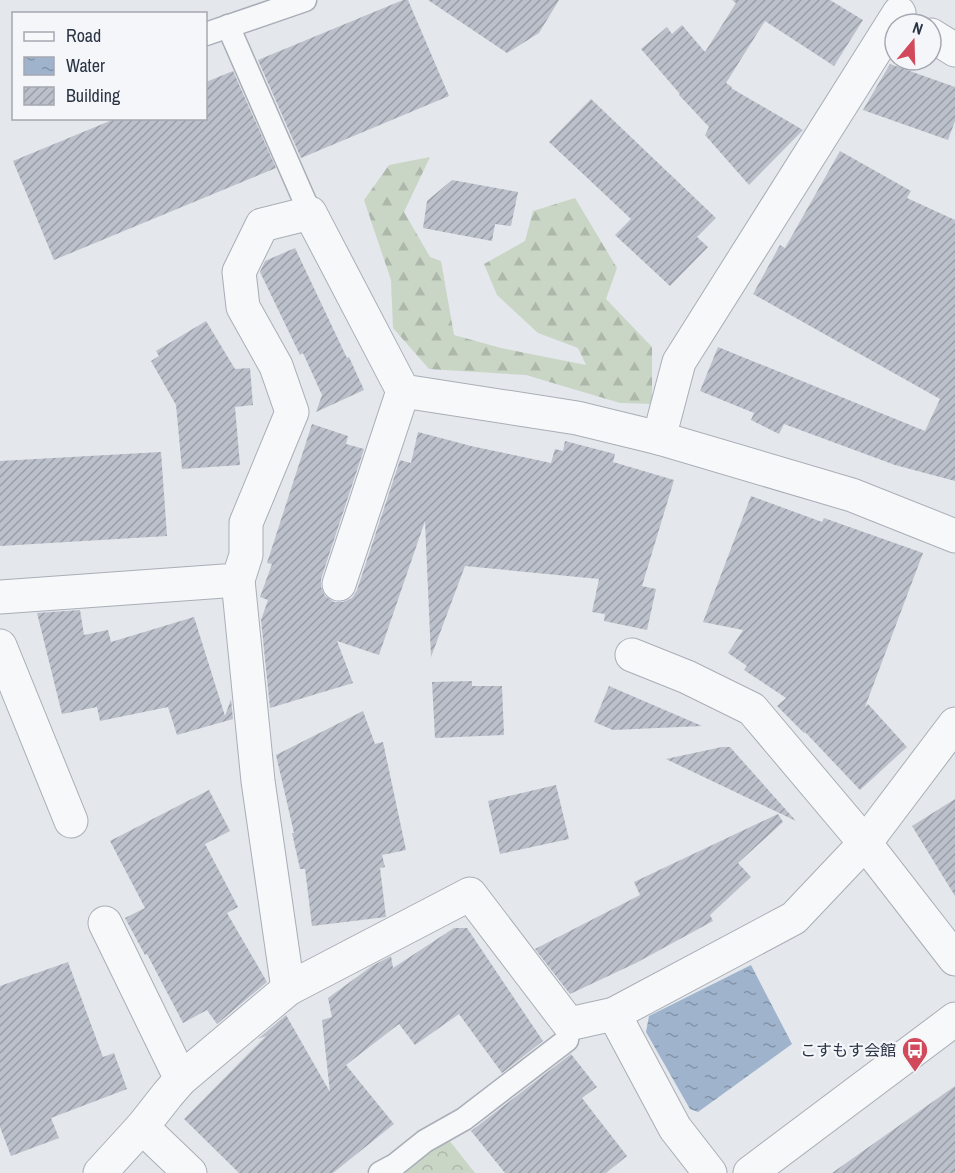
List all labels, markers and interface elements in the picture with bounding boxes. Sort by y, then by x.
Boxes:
legend [12,12,207,120]
north arrow [883,12,943,72]
text: N [910,16,926,40]
text: Road [66,23,101,48]
text: Water [66,53,105,78]
text: Building [66,83,121,108]
bus stop icon: こすもす会館 [900,1035,930,1073]
place label: こすもす会館 [800,1039,896,1061]

